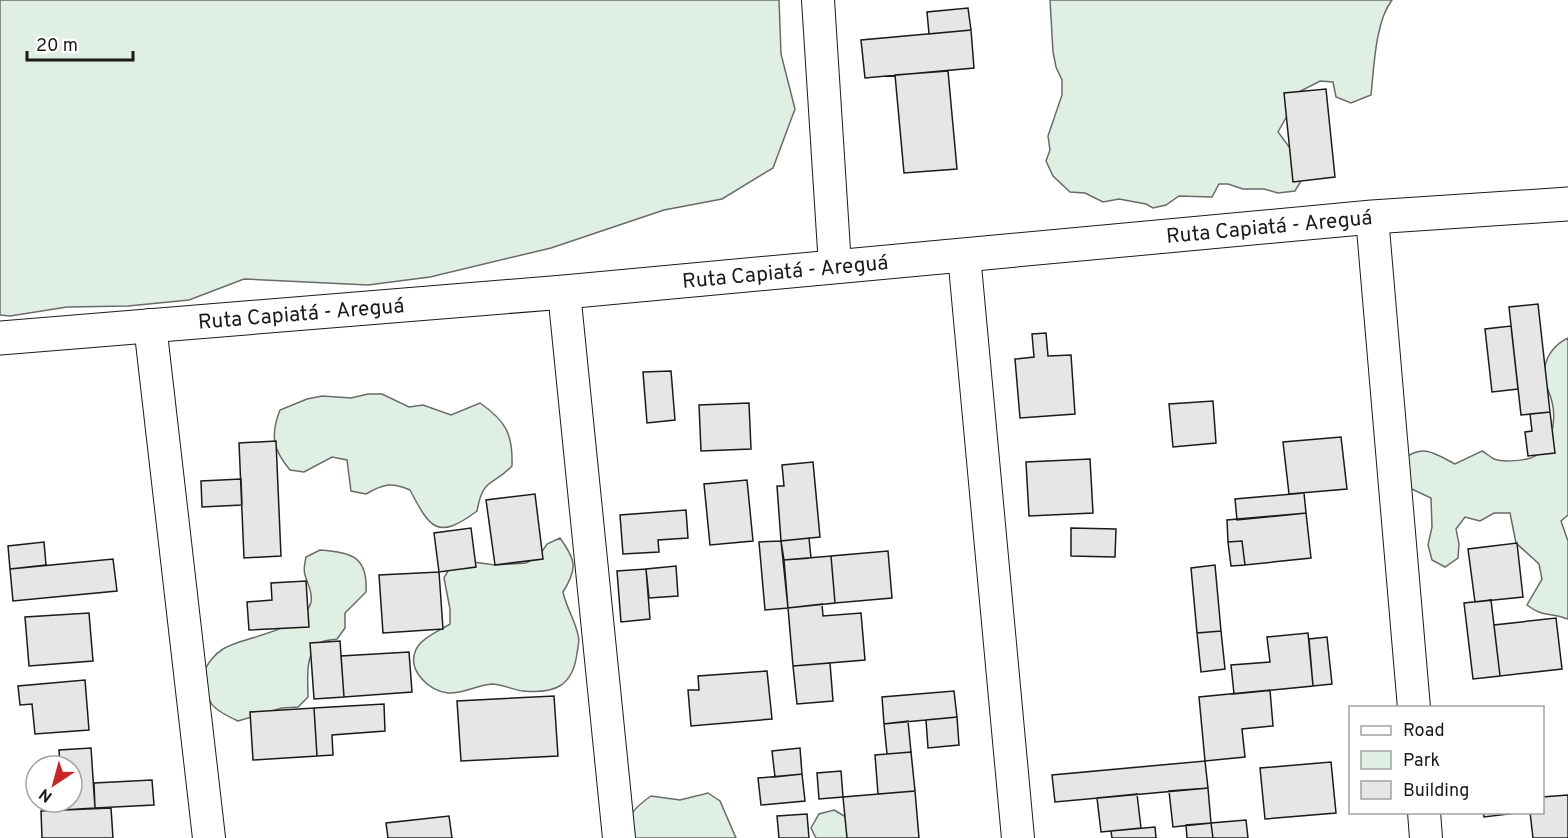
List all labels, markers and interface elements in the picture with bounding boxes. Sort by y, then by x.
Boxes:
scale bar [27,24,134,62]
text: 20 m [36,35,78,58]
street label: Ruta Capiatá - Areguá [1165,205,1373,251]
street label: Ruta Capiatá - Areguá [681,250,890,296]
street label: Ruta Capiatá - Areguá [197,293,405,337]
legend [1349,706,1544,814]
text: Road [1403,720,1445,743]
text: Park [1403,750,1440,773]
north arrow [24,754,84,814]
text: Building [1403,780,1469,803]
text: N [36,783,57,806]

